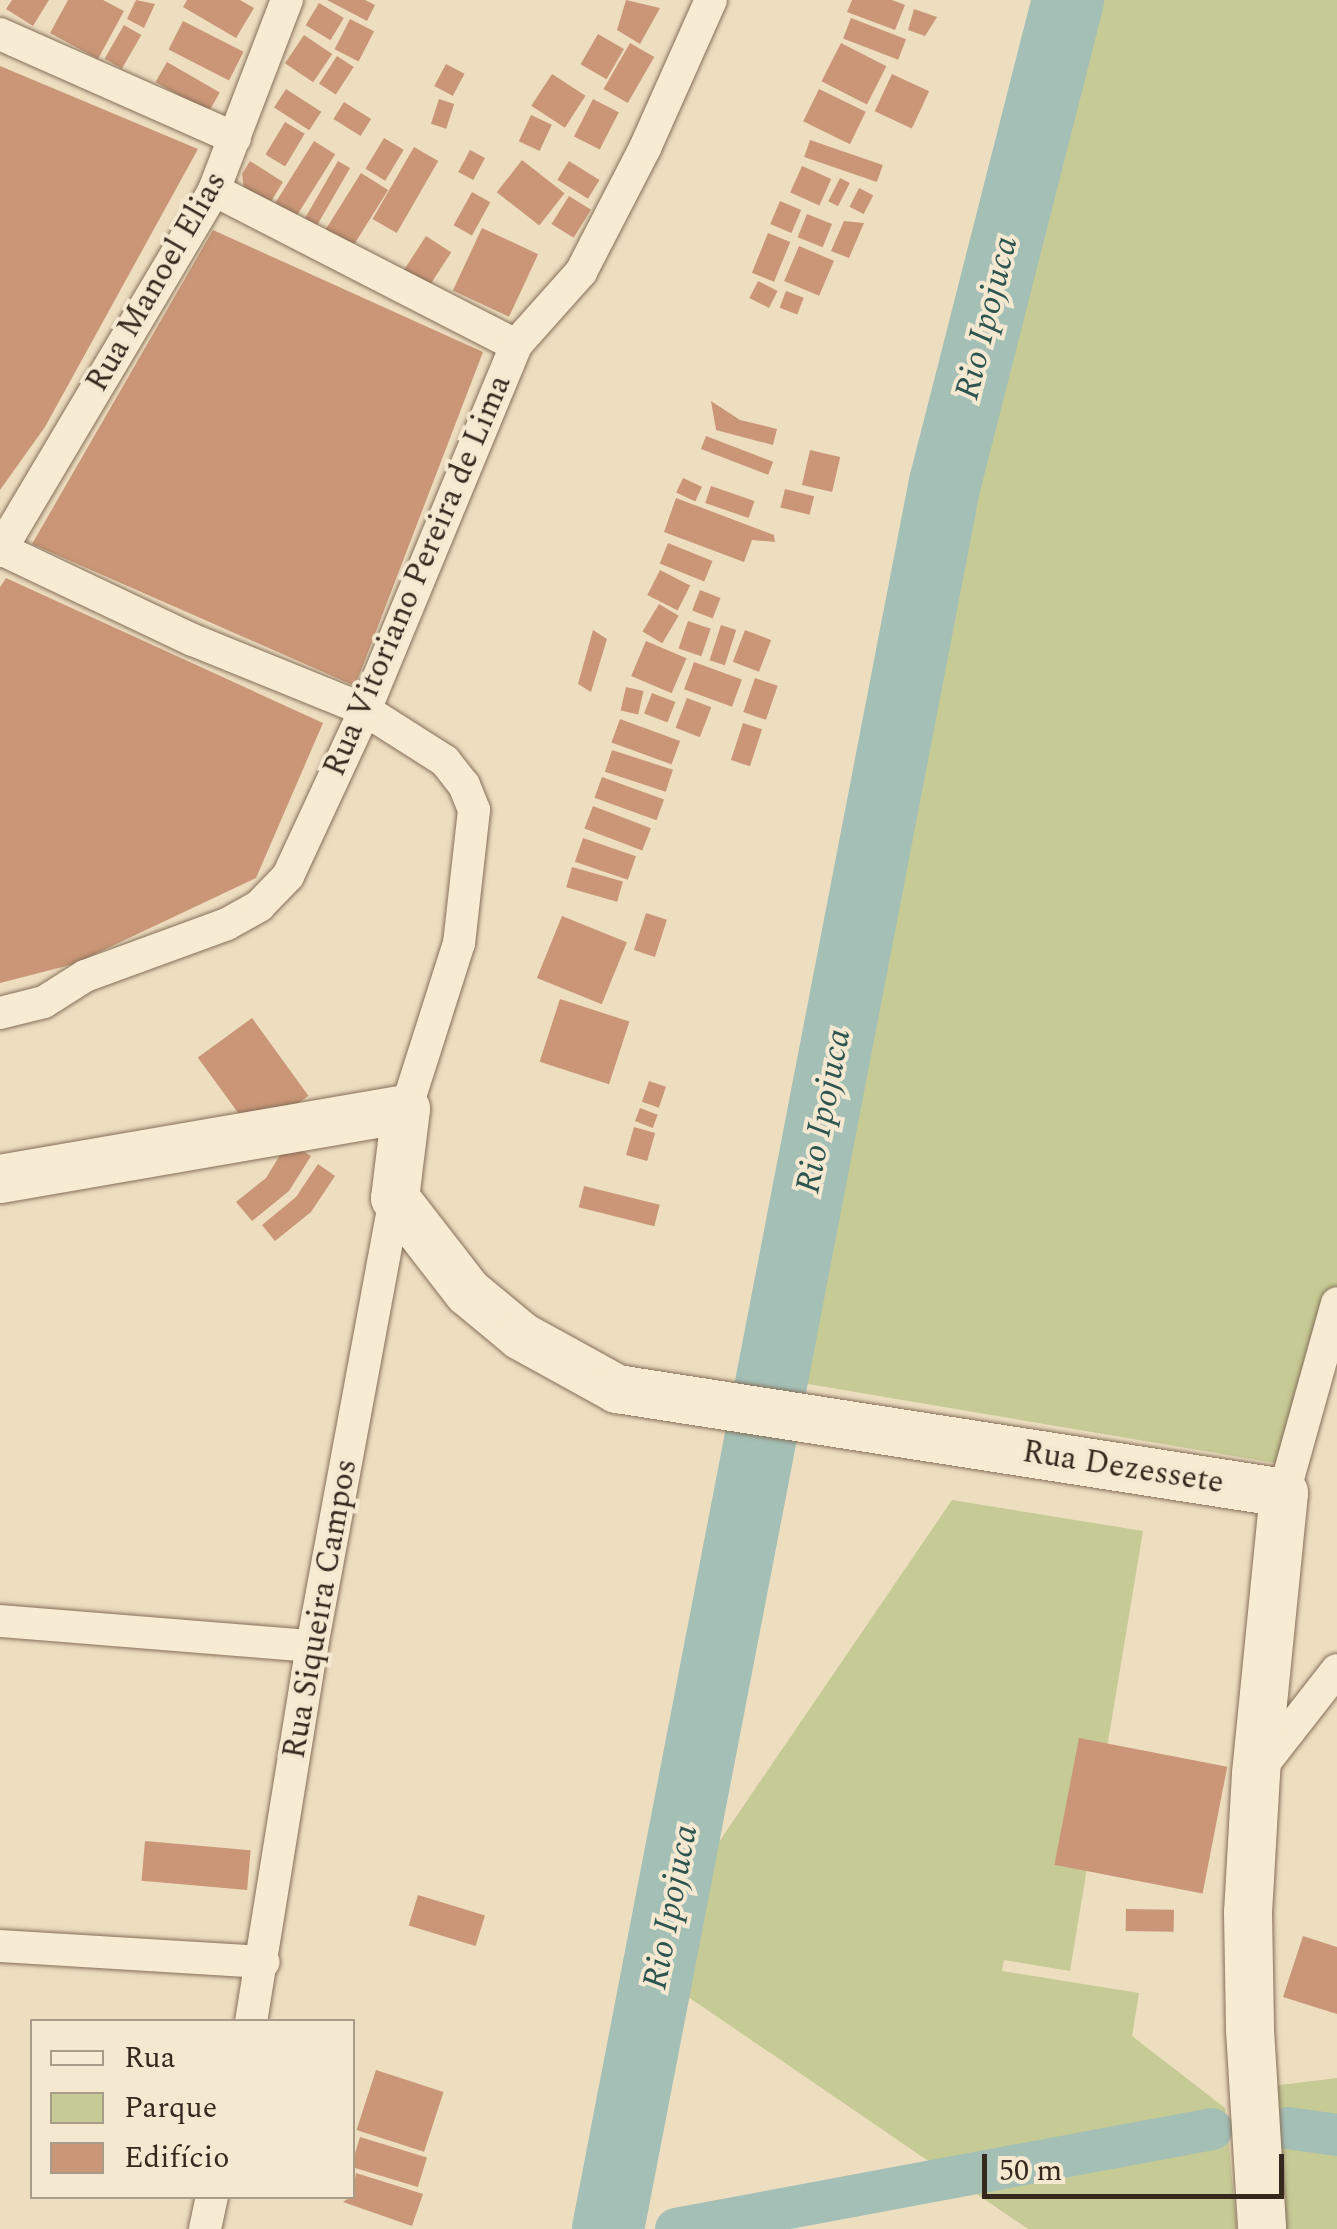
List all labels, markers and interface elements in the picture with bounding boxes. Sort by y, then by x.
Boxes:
street label: Rua Manoel Elias [78,165,236,399]
water label: Rio Ipojuca [946,232,1028,404]
street label: Rua Vitoriano Pereira de Lima [316,370,520,782]
water label: Rio Ipojuca [787,1025,861,1197]
street label: Rua Dezessete [1020,1433,1226,1503]
street label: Rua Siqueira Campos [276,1456,366,1762]
water label: Rio Ipojuca [634,1821,708,1993]
legend [30,2019,355,2199]
text: Rua [124,2035,175,2081]
text: Parque [124,2085,217,2131]
scale bar [987,2134,1290,2196]
text: Edifício [124,2135,229,2181]
text: 50 m [999,2148,1062,2194]

